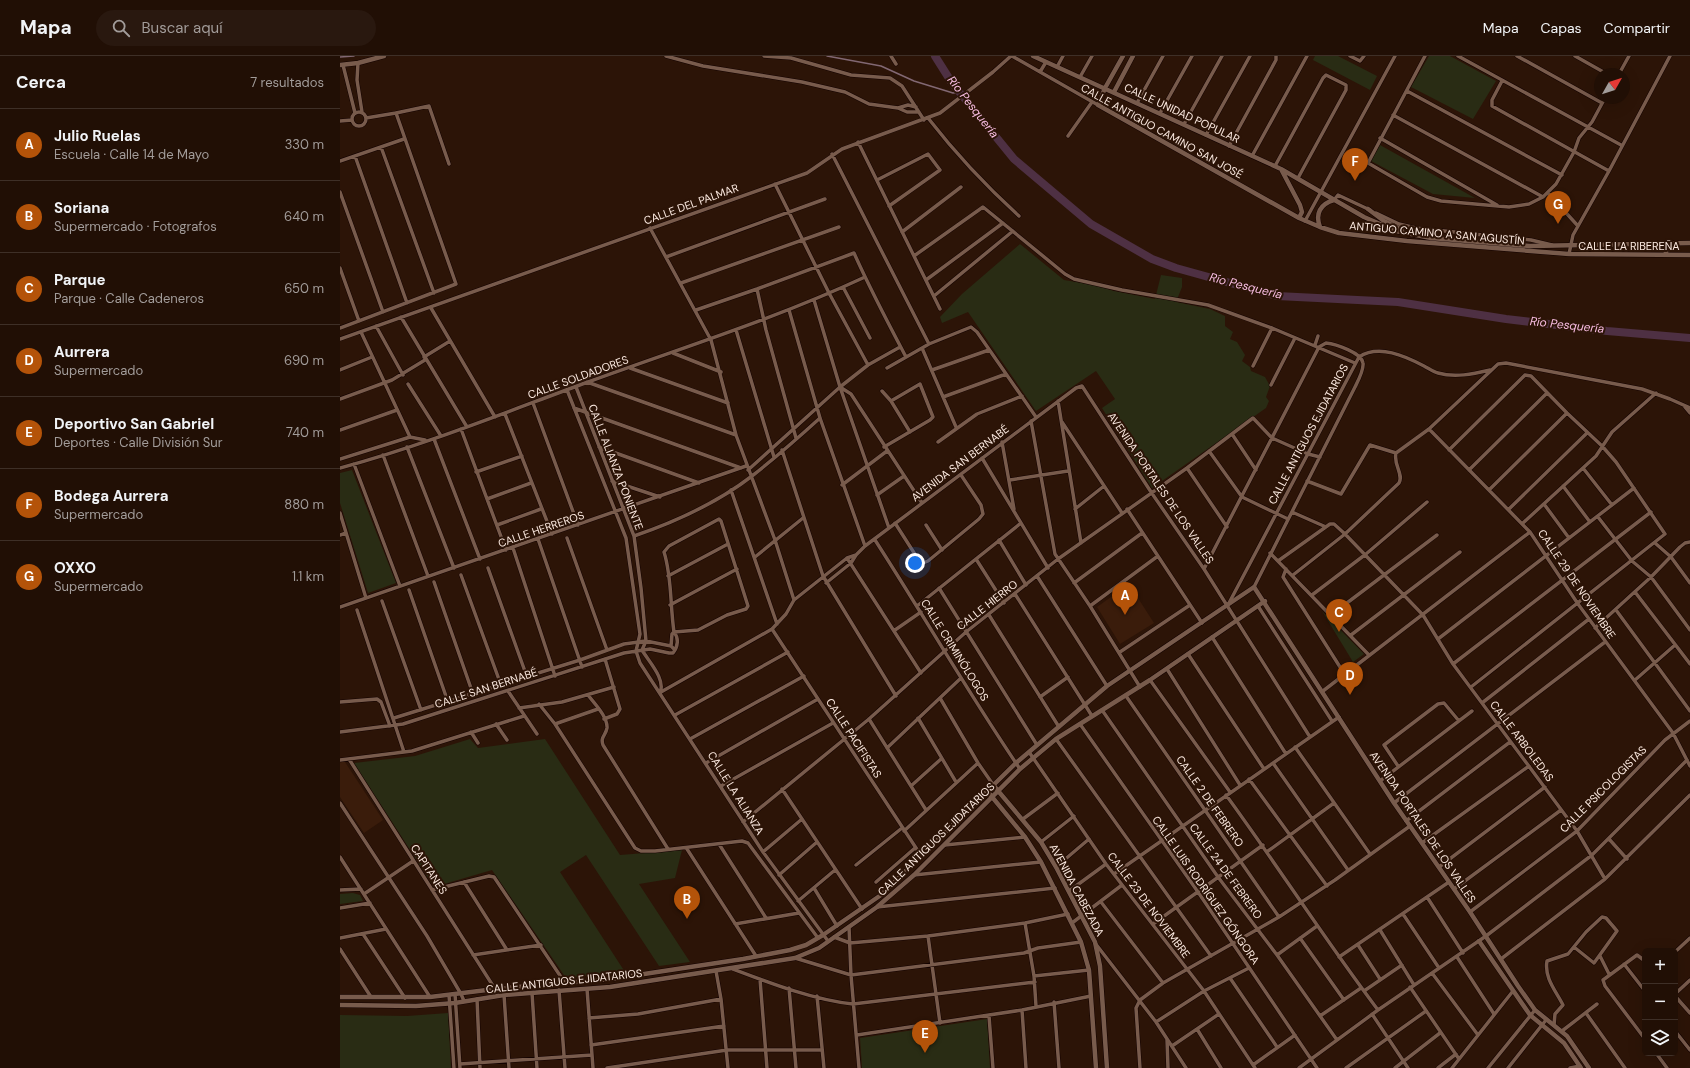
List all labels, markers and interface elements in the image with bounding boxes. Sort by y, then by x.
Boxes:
search box [96,10,376,46]
text: Mapa [20,15,72,40]
icon: search [110,17,132,39]
text: Buscar aquí [142,18,223,38]
text: Mapa [1483,19,1519,37]
text: Capas [1541,19,1582,37]
text: Compartir [1604,19,1670,37]
north arrow [1594,68,1630,104]
text: Cerca [16,71,66,93]
water label: Río Pesquería [944,73,1003,142]
text: 7 resultados [250,74,324,91]
street label: CALLE ANTIGUO CAMINO SAN JOSÉ [1079,80,1245,182]
street label: CALLE UNIDAD POPULAR [1122,80,1242,146]
text: Julio Ruelas [54,126,141,146]
text: A [24,136,34,153]
text: 330 m [285,136,324,153]
text: Escuela · Calle 14 de Mayo [54,146,209,163]
pin: F [1342,148,1368,181]
street label: CALLE DEL PALMAR [642,180,740,228]
pin: G [1545,191,1571,224]
text: Soriana [54,198,109,218]
text: B [25,208,33,225]
text: 640 m [284,208,324,225]
text: Supermercado · Fotografos [54,218,217,235]
street label: ANTIGUO CAMINO A SAN AGUSTÍN [1349,218,1525,248]
street label: CALLE LA RIBEREÑA [1578,239,1680,253]
water label: Río Pesquería [1208,269,1285,303]
text: Parque [54,270,106,290]
text: C [24,280,34,297]
text: 650 m [284,280,324,297]
text: Parque · Calle Cadeneros [54,290,204,307]
water label: Río Pesquería [1529,313,1605,337]
text: Aurrera [54,342,110,362]
text: D [24,352,34,369]
text: 690 m [284,352,324,369]
street label: CALLE SOLDADORES [526,352,630,402]
street label: CALLE ANTIGUOS EJIDATARIOS [1265,361,1351,507]
text: Supermercado [54,362,143,379]
street label: CALLE ALIANZA PONIENTE [585,402,647,532]
street label: AVENIDA PORTALES DE LOS VALLES [1105,409,1217,567]
text: Deportivo San Gabriel [54,414,214,434]
street label: AVENIDA SAN BERNABÉ [908,422,1012,504]
text: E [25,424,33,441]
text: 740 m [286,424,324,441]
text: Deportes · Calle División Sur [54,434,222,451]
text: Bodega Aurrera [54,486,168,506]
text: F [25,496,33,513]
text: 880 m [284,496,324,513]
text: Supermercado [54,506,143,523]
street label: CALLE HERREROS [496,508,586,550]
street label: CALLE 29 DE NOVIEMBRE [1535,527,1619,641]
your location [905,553,925,573]
text: OXXO [54,558,96,578]
text: G [24,568,34,585]
text: 1.1 km [292,568,324,585]
street label: CALLE HIERRO [954,577,1020,633]
text: Supermercado [54,578,143,595]
pin: A [1112,582,1138,615]
street label: CALLE CRIMINÓLOGOS [918,596,992,704]
pin: C [1326,599,1352,632]
pin: D [1337,662,1363,695]
street label: CALLE SAN BERNABÉ [433,665,539,711]
street label: CALLE PACIFISTAS [823,696,885,780]
street label: CALLE ARBOLEDAS [1487,698,1557,784]
street label: CALLE PSICOLOGISTAS [1557,743,1649,835]
street label: AVENIDA PORTALES DE LOS VALLES [1367,748,1479,906]
street label: CALLE LA ALIANZA [705,749,767,837]
street label: CALLE 2 DE FEBRERO [1173,753,1247,849]
street label: CALLE ANTIGUOS EJIDATARIOS [875,779,997,899]
street label: CALLE LUIS RODRÍGUEZ GÓNGORA [1149,813,1263,967]
street label: CALLE 24 DE FEBRERO [1187,820,1265,922]
street label: CAPITANES [408,841,450,897]
street label: AVENIDA CABEZADA [1047,841,1107,939]
street label: CALLE 23 DE NOVIEMBRE [1105,849,1193,961]
pin: B [674,886,700,919]
map controls [1642,948,1678,1056]
button: + [1642,948,1678,984]
street label: CALLE ANTIGUOS EJIDATARIOS [485,966,643,996]
button: − [1642,984,1678,1020]
pin: E [912,1020,938,1053]
button: layers [1642,1020,1678,1056]

